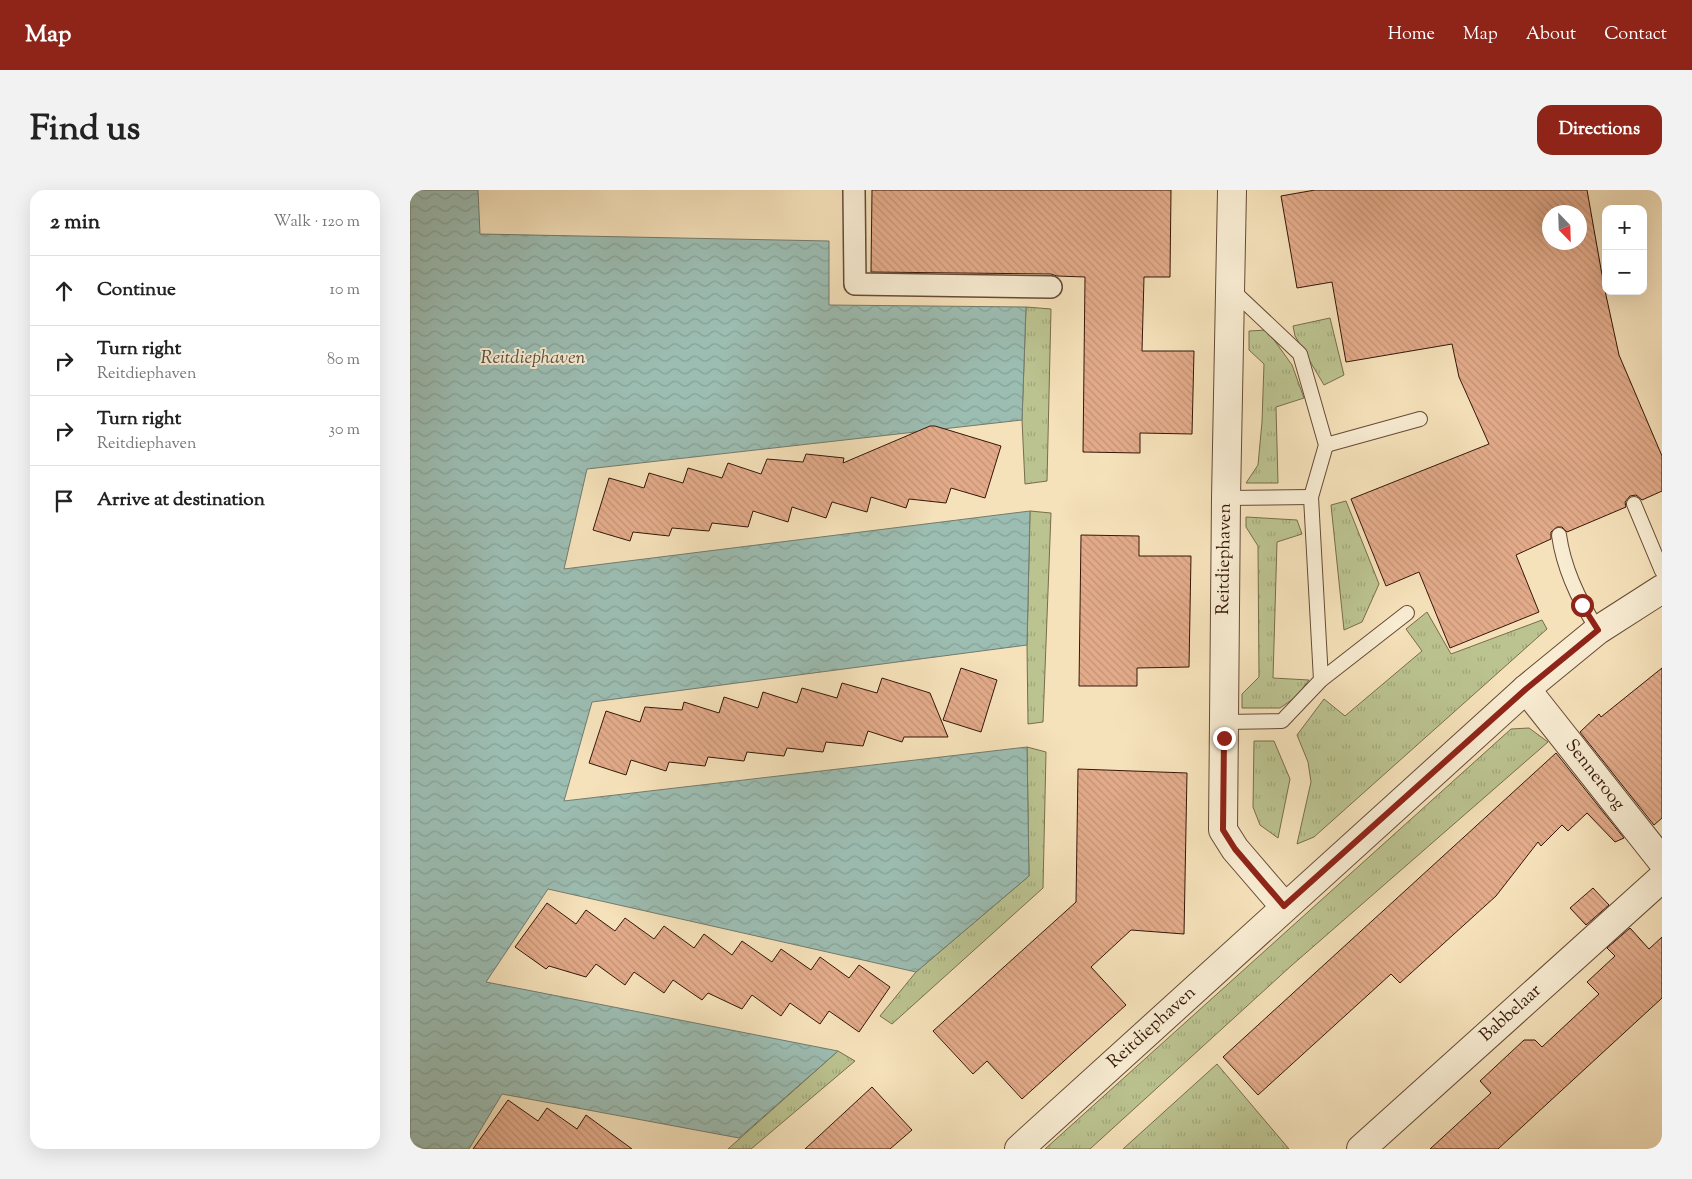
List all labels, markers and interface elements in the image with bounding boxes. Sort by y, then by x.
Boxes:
text: Map [25,18,71,52]
text: Home [1388,22,1435,48]
text: Map [1463,22,1498,48]
text: About [1526,22,1576,48]
text: Contact [1604,22,1667,48]
text: Find us [30,105,140,156]
button: Directions [1537,105,1662,155]
north arrow [1542,205,1587,250]
map controls [1602,205,1647,295]
button: + [1602,205,1647,250]
text: 2 min [50,208,100,238]
text: Walk · 120 m [274,211,360,234]
button: − [1602,250,1647,295]
icon: ahead [50,277,78,305]
text: Continue [97,277,176,304]
text: 10 m [330,279,360,302]
text: Turn right [97,336,181,363]
water label: Reitdiephaven [480,345,586,372]
icon: right [50,347,78,375]
text: 80 m [327,349,360,372]
text: Reitdiephaven [97,363,196,386]
text: Turn right [97,406,181,433]
icon: right [50,417,78,445]
text: 30 m [329,419,360,442]
text: Reitdiephaven [97,433,196,456]
icon: arrive [50,487,78,515]
text: Arrive at destination [97,487,265,514]
street label: Reitdiephaven [1211,503,1239,615]
route start [1571,594,1594,617]
route end [1213,727,1236,750]
street label: Senneroog [1558,734,1631,816]
street label: Babbelaar [1474,979,1548,1049]
street label: Reitdiephaven [1102,981,1203,1075]

